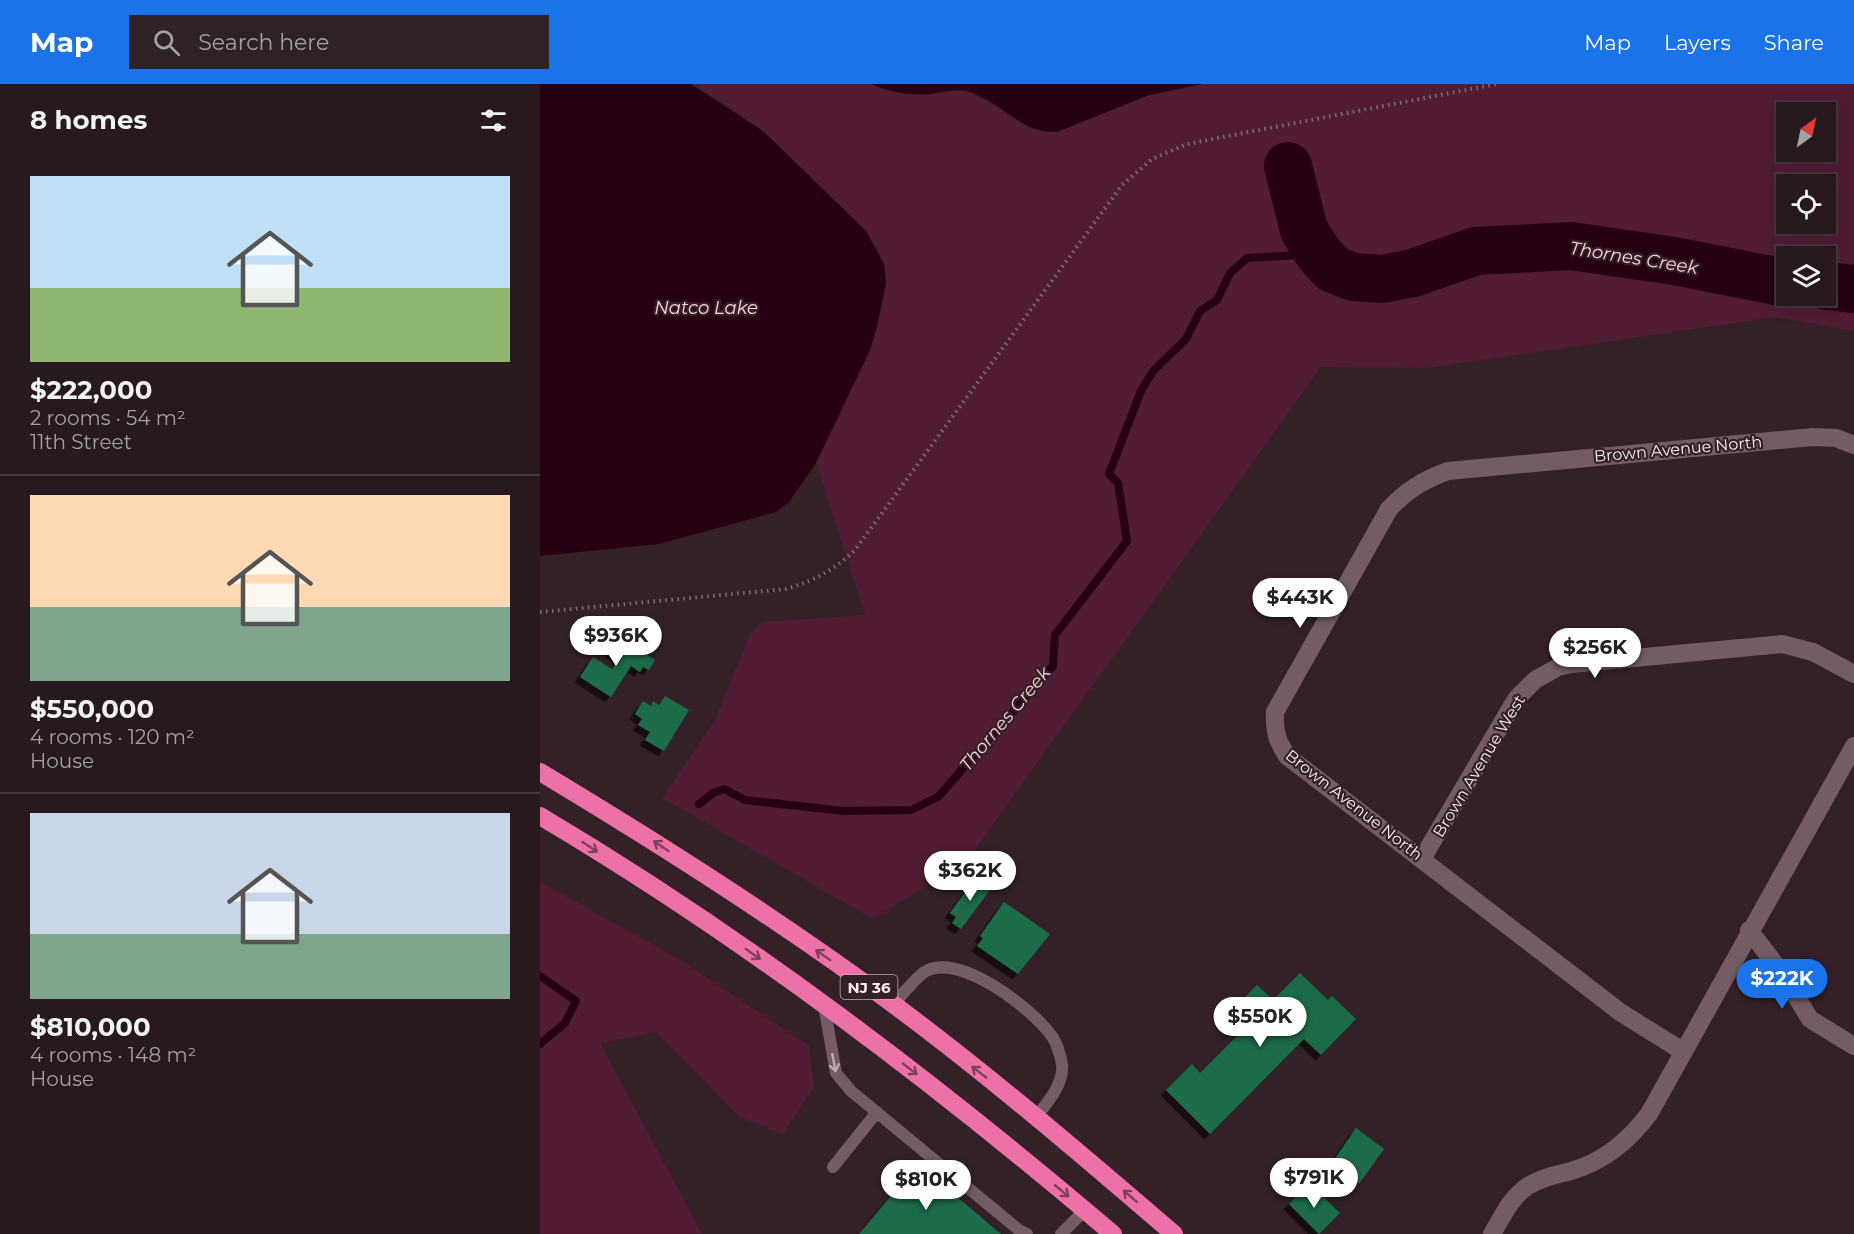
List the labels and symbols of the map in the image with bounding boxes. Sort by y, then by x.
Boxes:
north arrow [1776,102,1836,162]
water label: Thornes Creek [1568,237,1701,279]
water label: Natco Lake [654,297,758,319]
street label: Brown Avenue North [1593,432,1763,466]
pin: $443K [1258,578,1342,629]
pin: $936K [574,616,658,667]
pin: $256K [1553,628,1637,679]
water label: Thornes Creek [955,661,1056,776]
street label: Brown Avenue West [1429,691,1529,841]
street label: Brown Avenue North [1282,746,1426,864]
one-way arrow [654,840,670,852]
one-way arrow [581,841,598,853]
pin: $362K [928,851,1012,902]
one-way arrow [744,948,760,960]
one-way arrow [816,948,832,961]
pin: $222K [1740,959,1824,1010]
road number: NJ 36 [840,975,898,999]
pin: $550K [1218,997,1302,1048]
one-way arrow [829,1052,840,1072]
one-way arrow [902,1062,918,1075]
one-way arrow [971,1066,987,1079]
pin: $791K [1272,1158,1356,1209]
pin: $810K [884,1160,968,1211]
one-way arrow [1054,1184,1069,1198]
one-way arrow [1123,1189,1138,1203]

